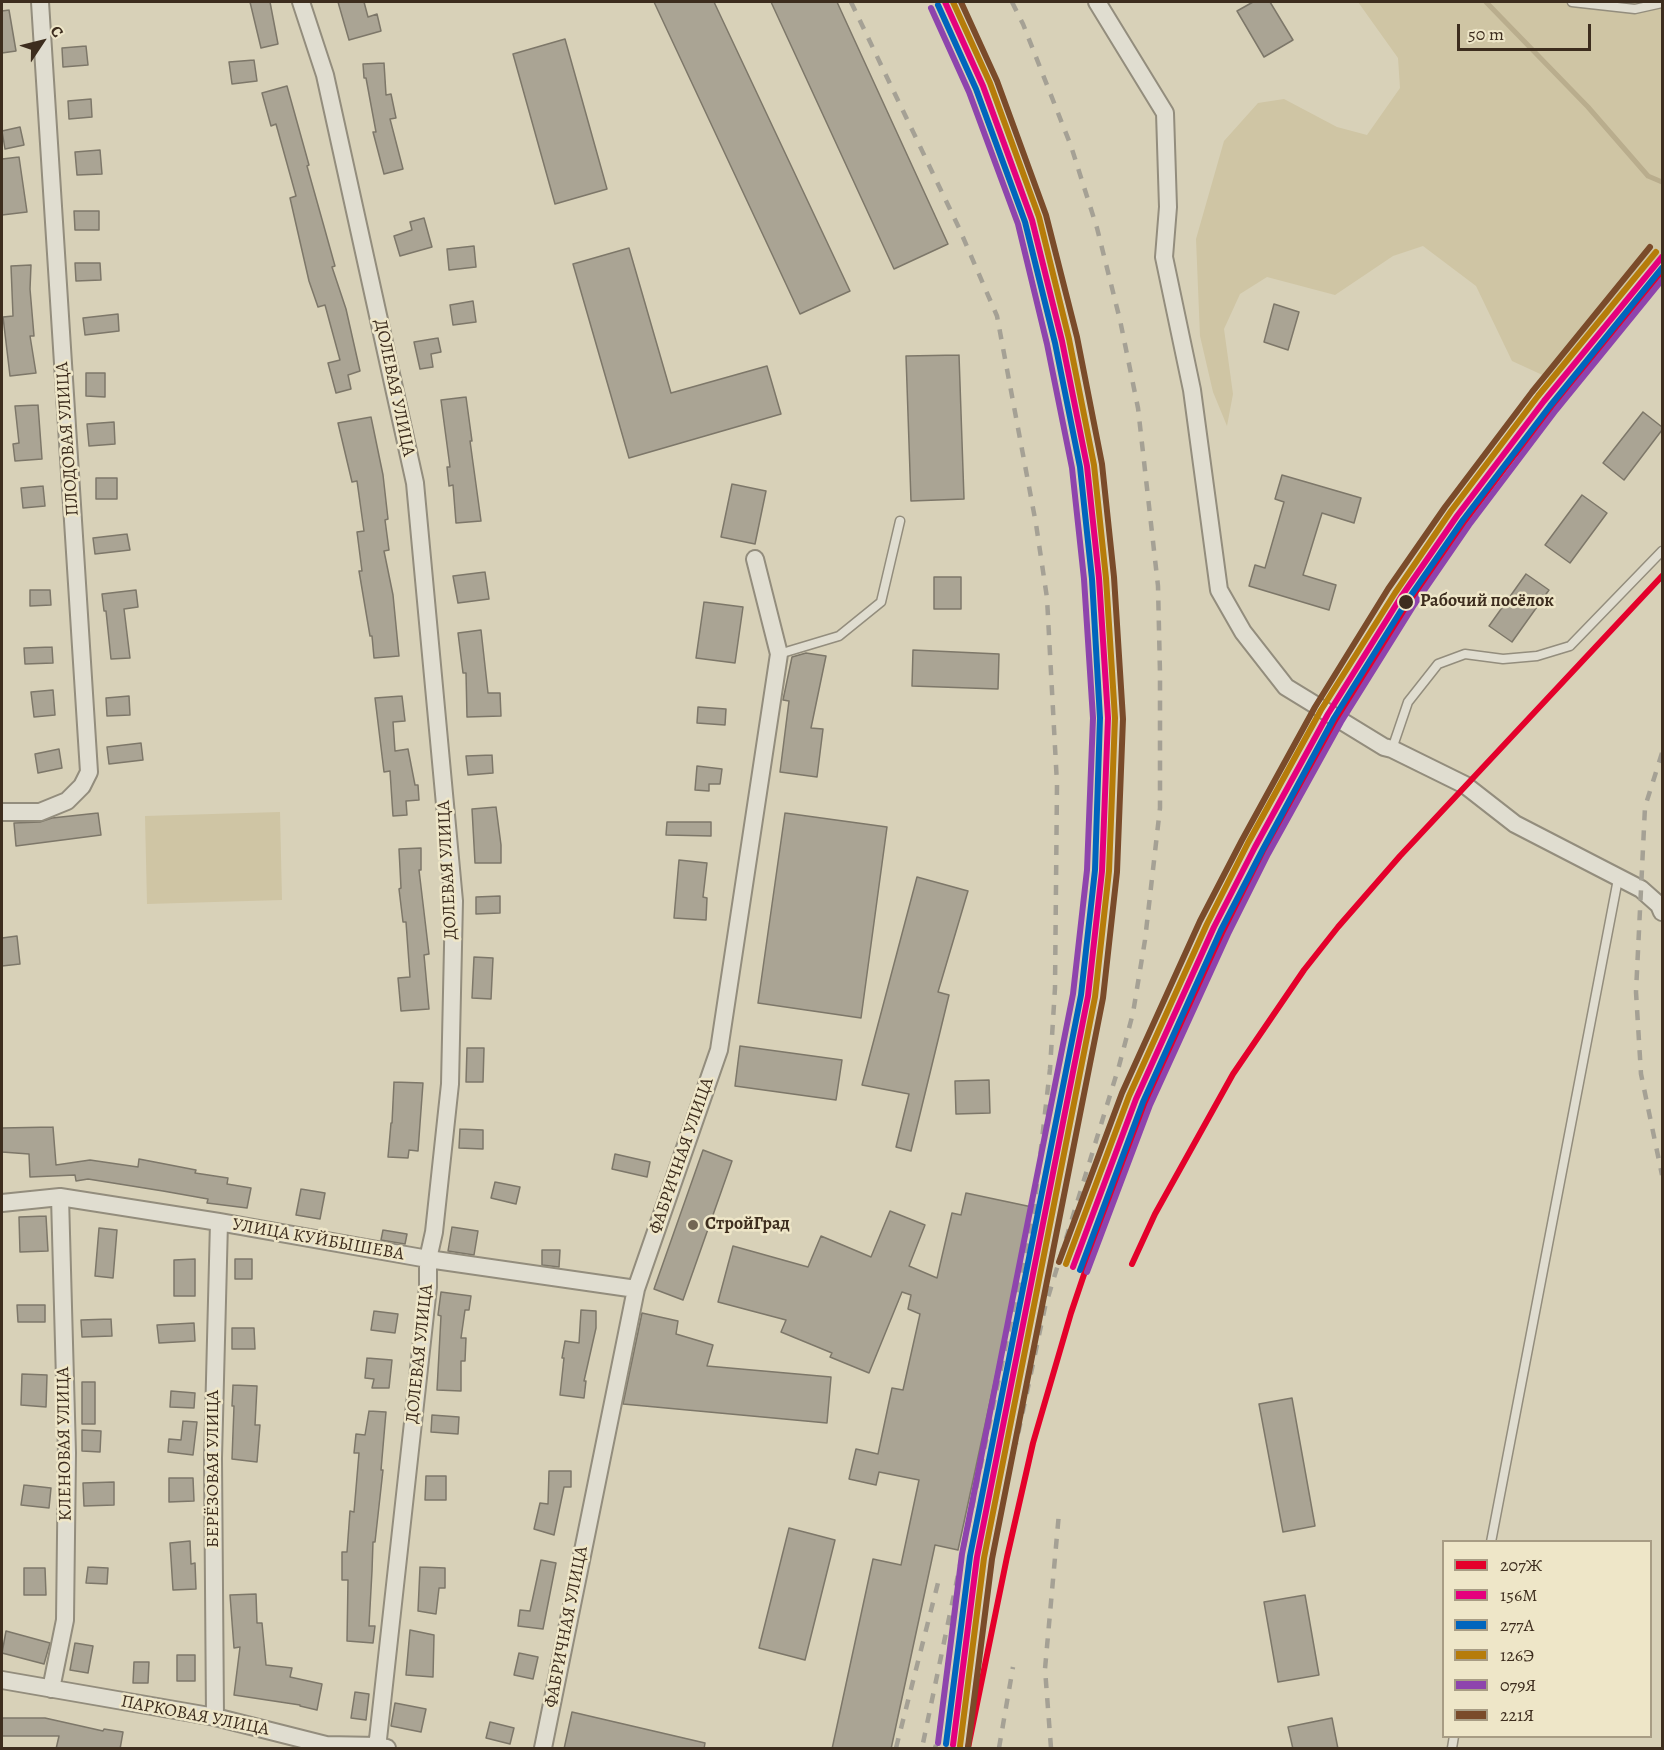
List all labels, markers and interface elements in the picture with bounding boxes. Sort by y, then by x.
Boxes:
north arrow [12,12,72,72]
scale bar [1460,12,1594,50]
text: С [45,21,69,42]
text: 50 m [1468,22,1504,46]
street label: ДОЛЕВАЯ УЛИЦА [369,317,419,459]
street label: ПЛОДОВАЯ УЛИЦА [52,361,84,517]
place label: Рабочий посёлок [1420,591,1554,613]
marker: Рабочий посёлок [1397,593,1415,611]
street label: ДОЛЕВАЯ УЛИЦА [434,800,462,940]
street label: ФАБРИЧНАЯ УЛИЦА [645,1075,719,1237]
street label: УЛИЦА КУЙБЫШЕВА [230,1214,406,1266]
place label: СтройГрад [705,1214,790,1236]
marker: СтройГрад [686,1218,700,1232]
street label: ДОЛЕВАЯ УЛИЦА [402,1283,438,1425]
street label: КЛЕНОВАЯ УЛИЦА [53,1367,77,1521]
street label: БЕРЁЗОВАЯ УЛИЦА [203,1390,225,1548]
legend [1442,1540,1652,1738]
street label: ФАБРИЧНАЯ УЛИЦА [541,1544,593,1710]
text: 207Ж [1500,1553,1542,1577]
text: 156М [1500,1583,1537,1607]
text: 277А [1500,1613,1534,1637]
text: 126Э [1500,1643,1534,1667]
text: 079Я [1500,1673,1536,1697]
street label: ПАРКОВАЯ УЛИЦА [119,1691,271,1741]
text: 221Я [1500,1703,1534,1727]

